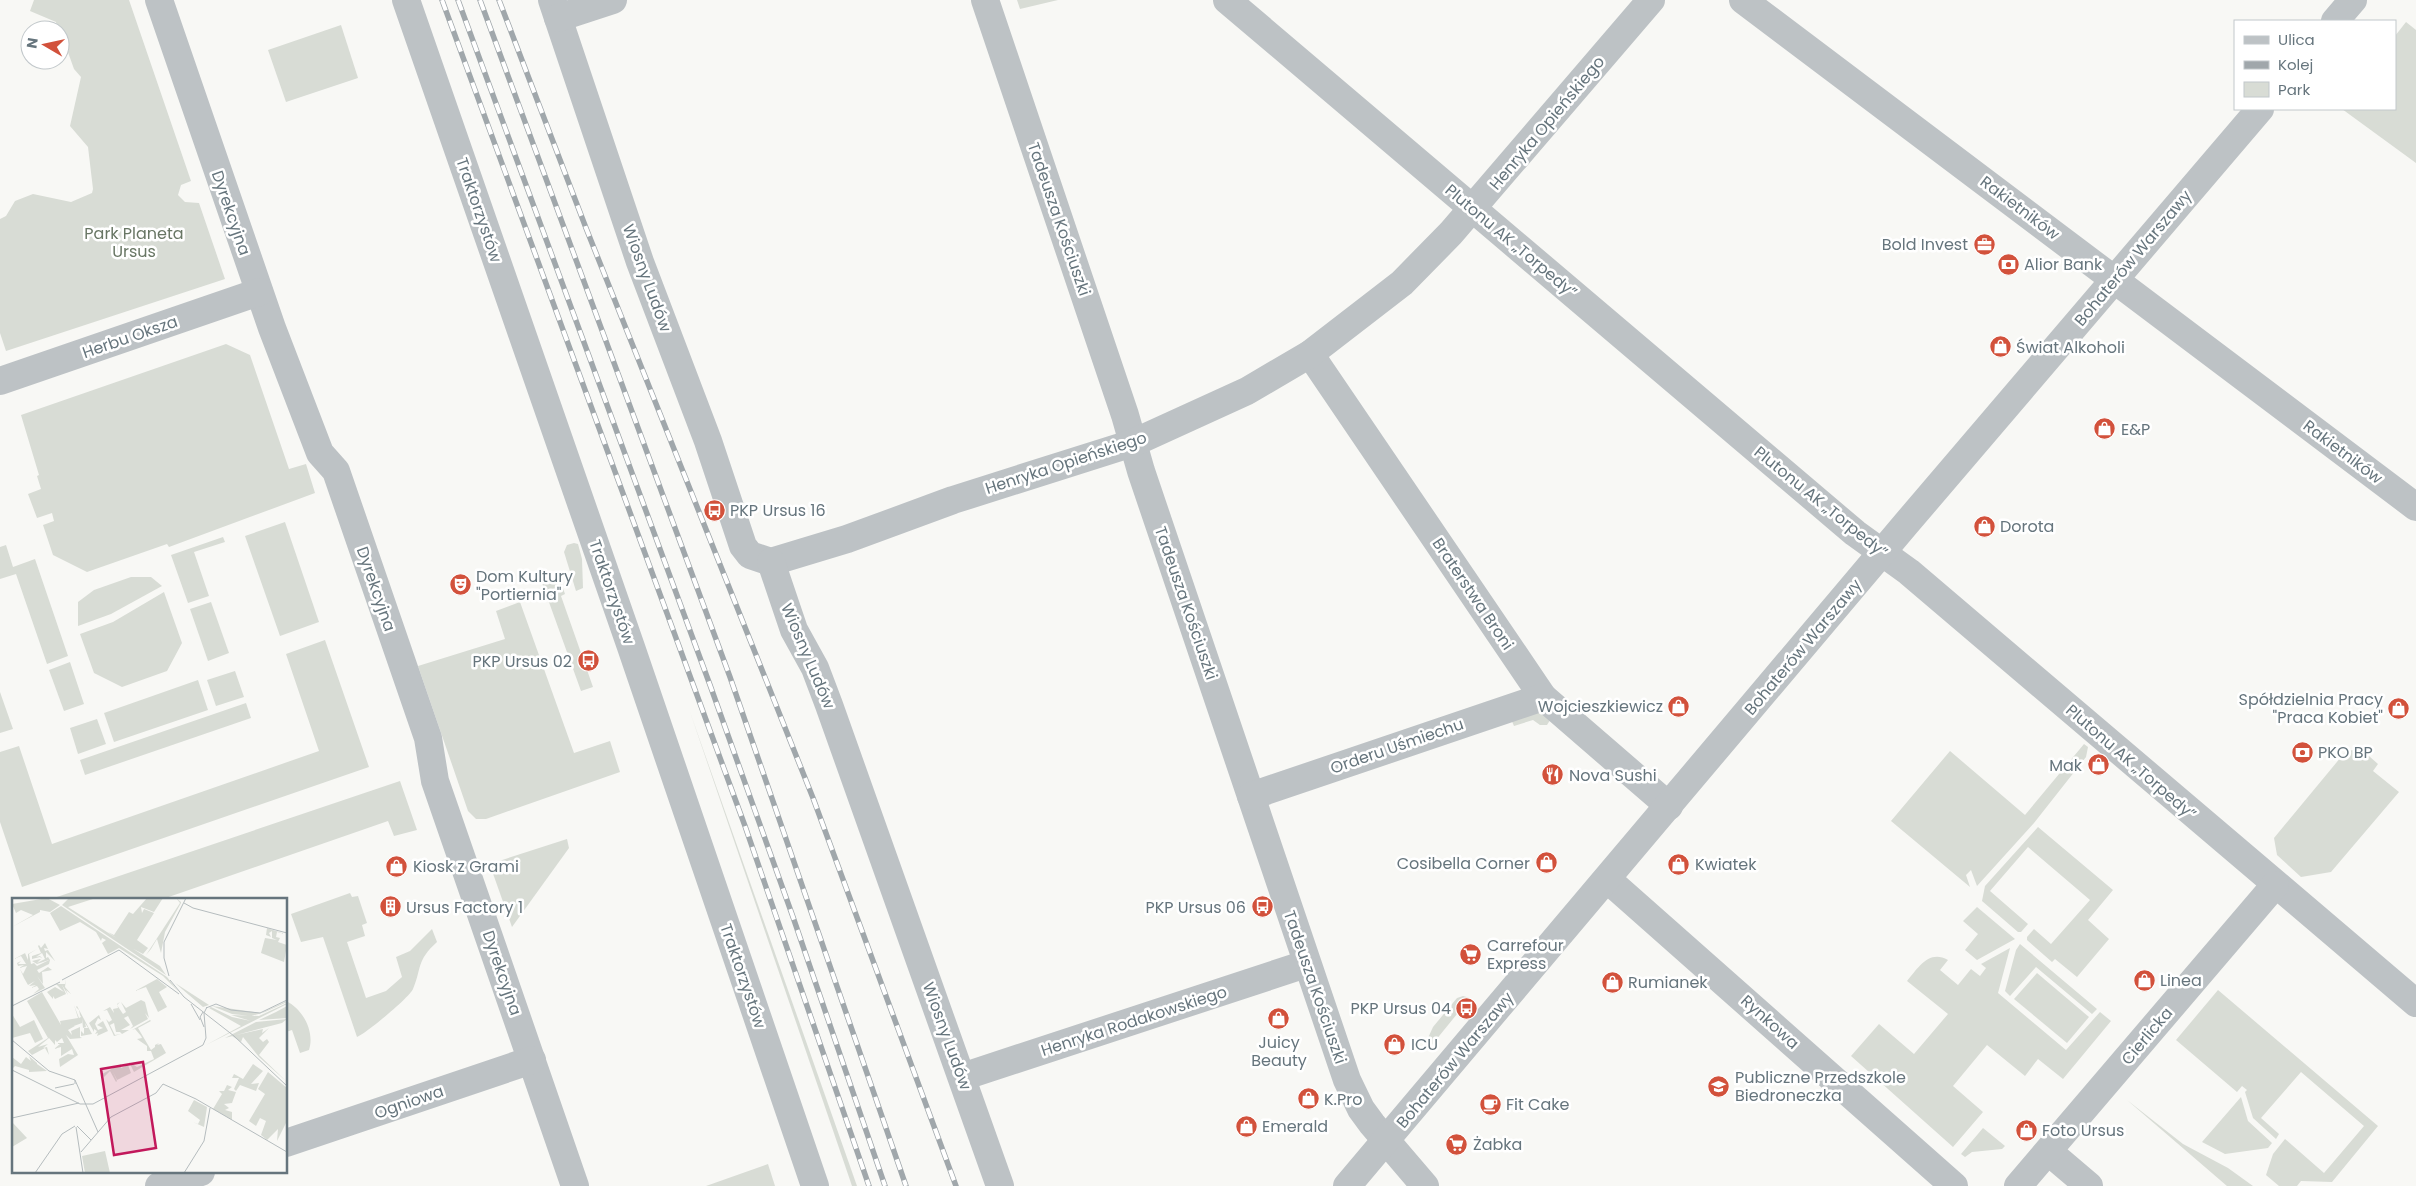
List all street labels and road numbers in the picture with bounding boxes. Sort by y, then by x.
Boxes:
street label: Henryka Opieńskiego [1484,51,1610,195]
street label: Tadeusza Kościuszki [1022,139,1096,299]
street label: Traktorzystów [450,154,508,266]
street label: Dyrekcyjna [206,168,256,258]
street label: Rakietników [1975,170,2065,246]
street label: Plutonu AK „Torpedy” [1440,179,1582,303]
street label: Bohaterów Warszawy [2069,185,2197,331]
street label: Wiosny Ludów [617,221,677,335]
street label: Herbu Oksza [79,310,181,364]
street label: Rakietników [2298,414,2388,490]
street label: Henryka Opieńskiego [982,426,1150,500]
street label: Plutonu AK „Torpedy” [1749,441,1893,563]
street label: Tadeusza Kościuszki [1149,523,1223,683]
street label: Braterstwa Broni [1427,533,1519,655]
street label: Traktorzystów [583,536,641,648]
street label: Dyrekcyjna [351,544,401,634]
street label: Bohaterów Warszawy [1739,574,1867,720]
street label: Wiosny Ludów [775,599,841,713]
street label: Plutonu AK „Torpedy” [2061,699,2201,825]
street label: Orderu Uśmiechu [1327,712,1467,780]
street label: Tadeusza Kościuszki [1278,907,1352,1067]
street label: Traktorzystów [714,920,772,1032]
street label: Dyrekcyjna [477,928,527,1018]
street label: Wiosny Ludów [917,979,977,1093]
street label: Henryka Rodakowskiego [1038,980,1230,1062]
street label: Bohaterów Warszawy [1391,987,1519,1133]
street label: Rynkowa [1736,990,1804,1054]
street label: Cierlicka [2116,1002,2178,1070]
street label: Ogniowa [371,1079,447,1125]

